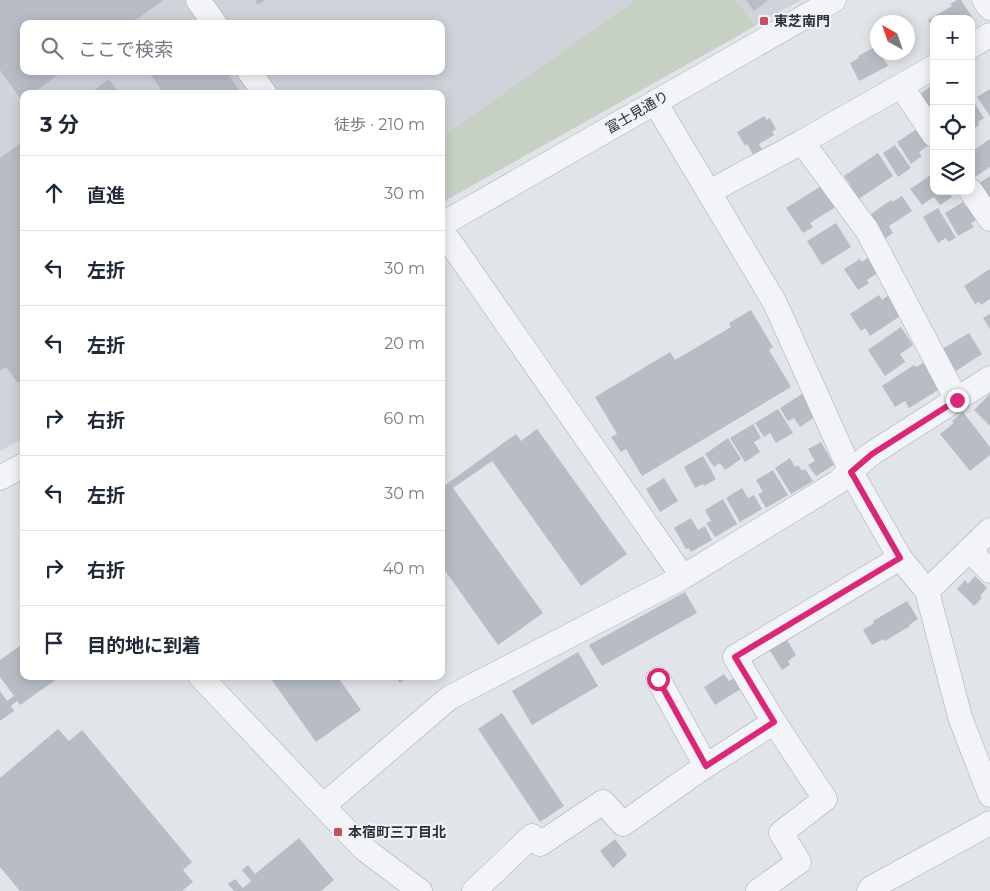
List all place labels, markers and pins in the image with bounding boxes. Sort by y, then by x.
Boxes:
place label: 東芝南門 [774,12,830,30]
marker: 東芝南門 [758,15,770,27]
place label: 本宿町三丁目北 [348,823,446,841]
marker: 本宿町三丁目北 [332,826,344,838]

